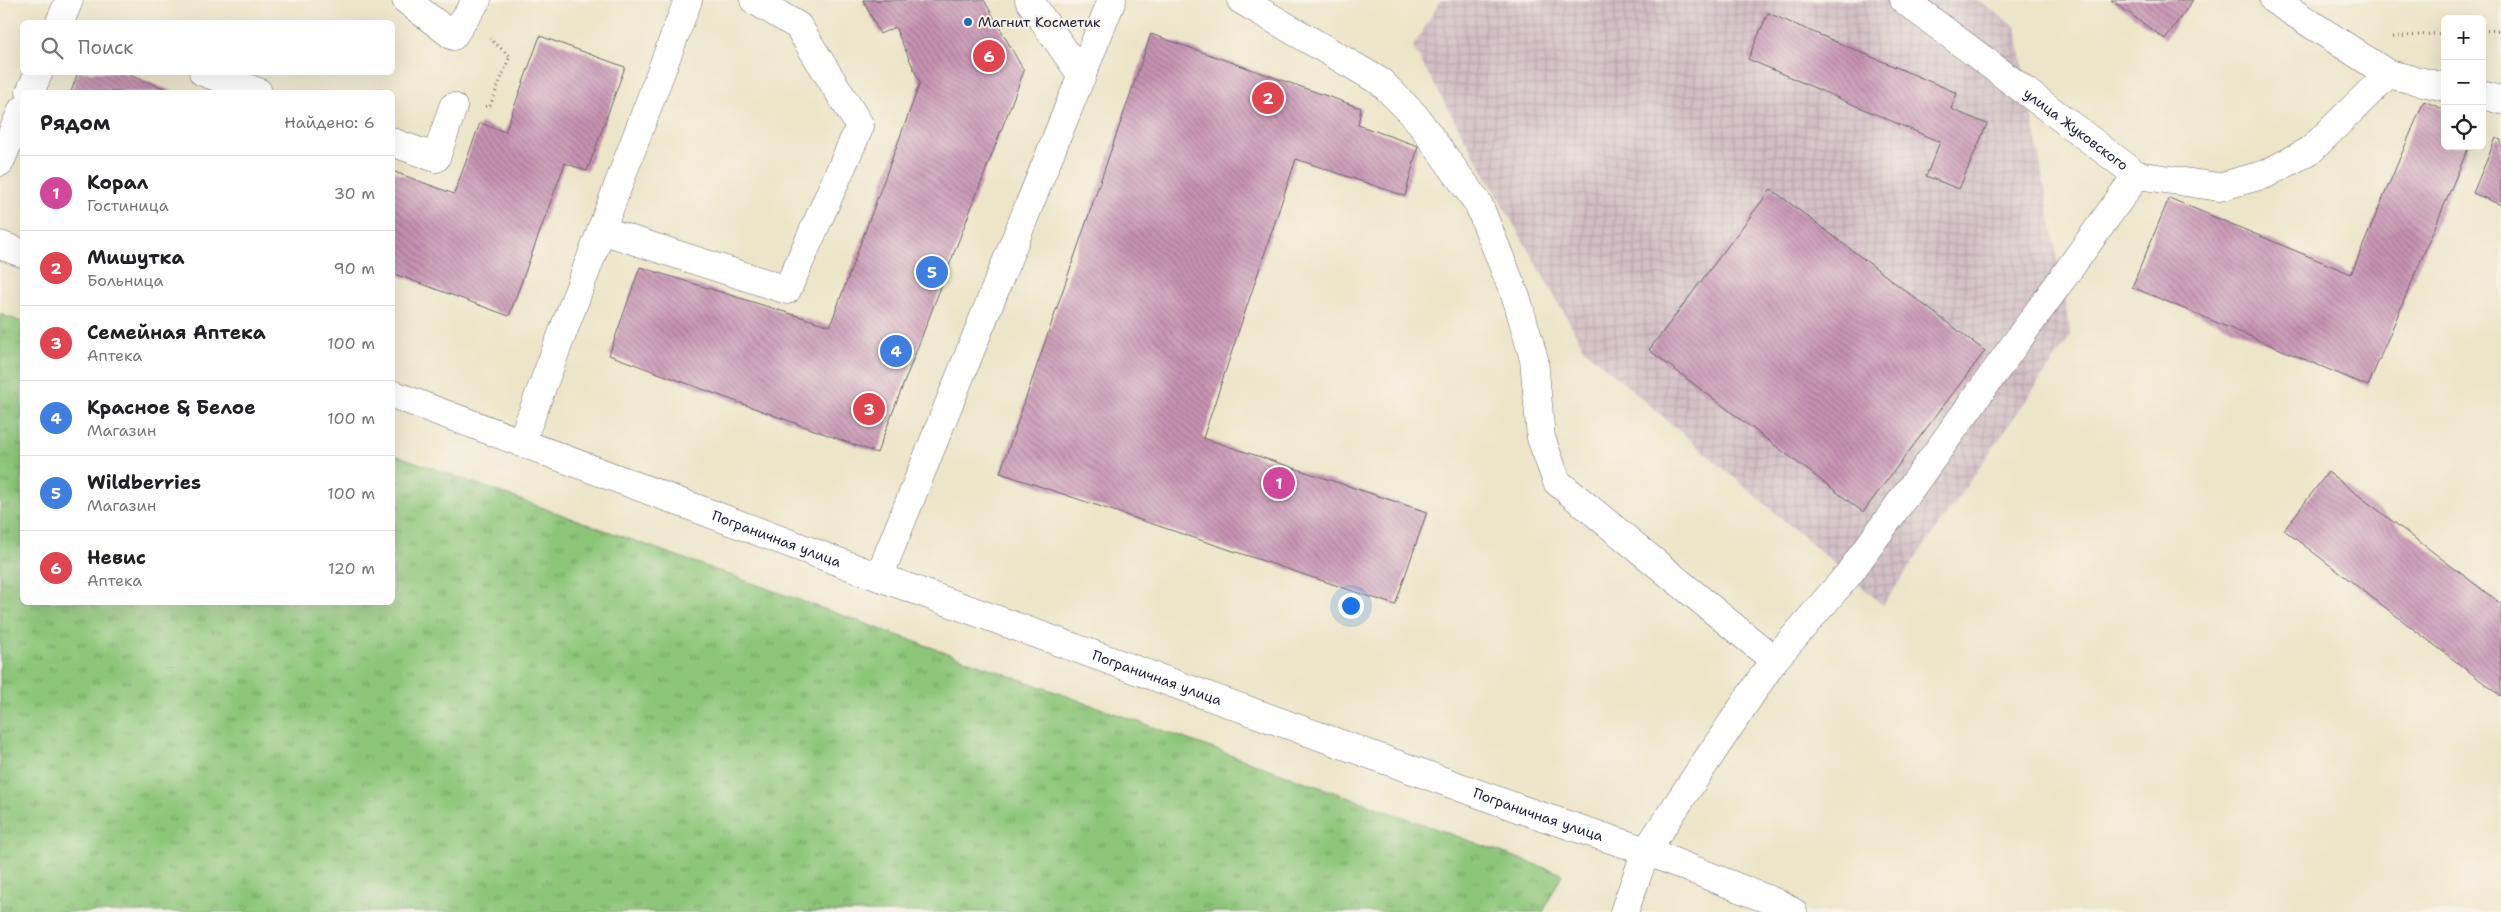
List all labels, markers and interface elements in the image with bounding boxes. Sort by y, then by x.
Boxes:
place label: Магнит Косметик [978,13,1101,31]
map controls [2441,15,2486,150]
button: + [2441,15,2486,60]
marker: Магнит Косметик [962,16,974,28]
search box [20,20,395,75]
icon: search [38,34,66,62]
text: Поиск [78,35,133,60]
pin: 6 [973,37,1005,75]
button: − [2441,60,2486,105]
pin: 2 [1252,79,1284,117]
street label: улица Жуковского [2020,84,2132,174]
button: locate [2441,105,2486,150]
text: Рядом [40,109,110,137]
text: Найдено: 6 [284,112,375,133]
text: Корал [87,170,148,195]
text: 1 [52,183,60,204]
text: 30 m [334,183,375,204]
text: Гостиница [87,195,169,216]
text: Мишутка [87,245,184,270]
pin: 5 [916,253,948,291]
text: 2 [50,258,62,279]
text: 90 m [334,258,375,279]
text: Больница [87,270,163,291]
text: Семейная Аптека [87,320,266,345]
pin: 4 [880,332,912,370]
text: 3 [50,333,62,354]
text: 100 m [327,333,375,354]
text: Аптека [87,345,142,366]
pin: 3 [853,390,885,428]
text: Красное & Белое [87,395,256,420]
text: 4 [50,408,62,429]
text: 100 m [327,408,375,429]
text: Магазин [87,420,156,441]
pin: 1 [1263,464,1295,502]
text: Wildberries [87,470,201,495]
text: 5 [51,483,61,504]
text: 100 m [327,483,375,504]
text: Магазин [87,495,156,516]
street label: Пограничная улица [710,506,844,571]
text: Невис [87,545,146,570]
text: 6 [50,558,62,579]
text: 120 m [328,558,375,579]
text: Аптека [87,570,142,591]
your location [1338,593,1364,619]
street label: Пограничная улица [1090,646,1225,709]
street label: Пограничная улица [1471,784,1606,845]

